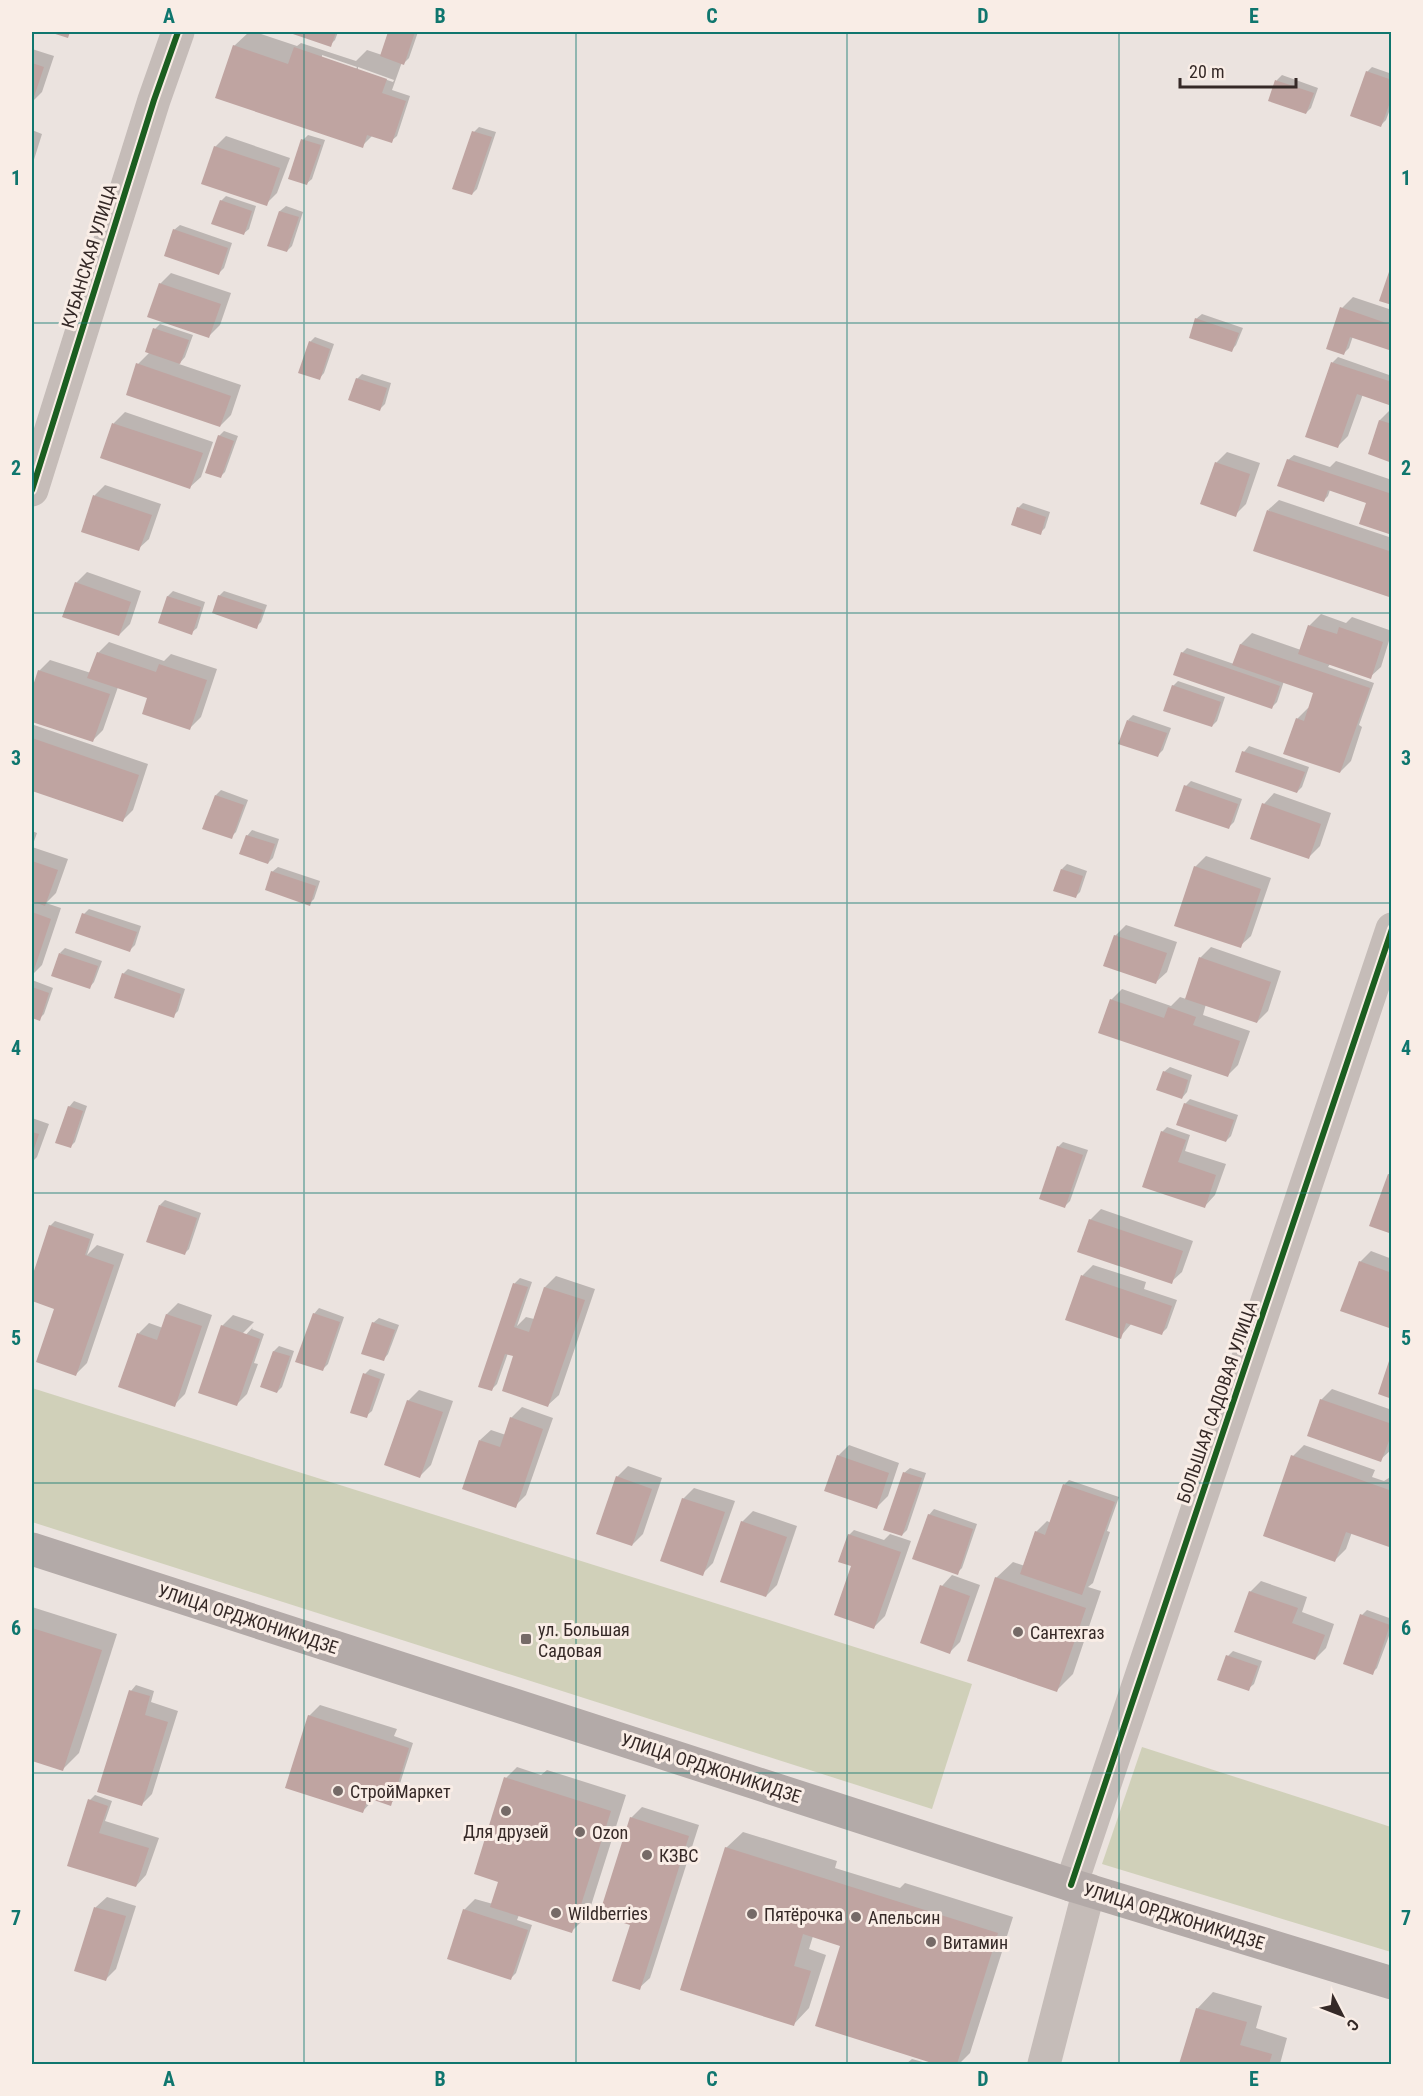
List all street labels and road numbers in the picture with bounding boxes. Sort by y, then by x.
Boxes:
street label: КУБАНСКАЯ УЛИЦА [57,181,121,331]
street label: БОЛЬШАЯ САДОВАЯ УЛИЦА [1173,1298,1262,1506]
street label: УЛИЦА ОРДЖОНИКИДЗЕ [155,1580,341,1658]
street label: УЛИЦА ОРДЖОНИКИДЗЕ [618,1729,804,1807]
street label: УЛИЦА ОРДЖОНИКИДЗЕ [1081,1878,1267,1954]

